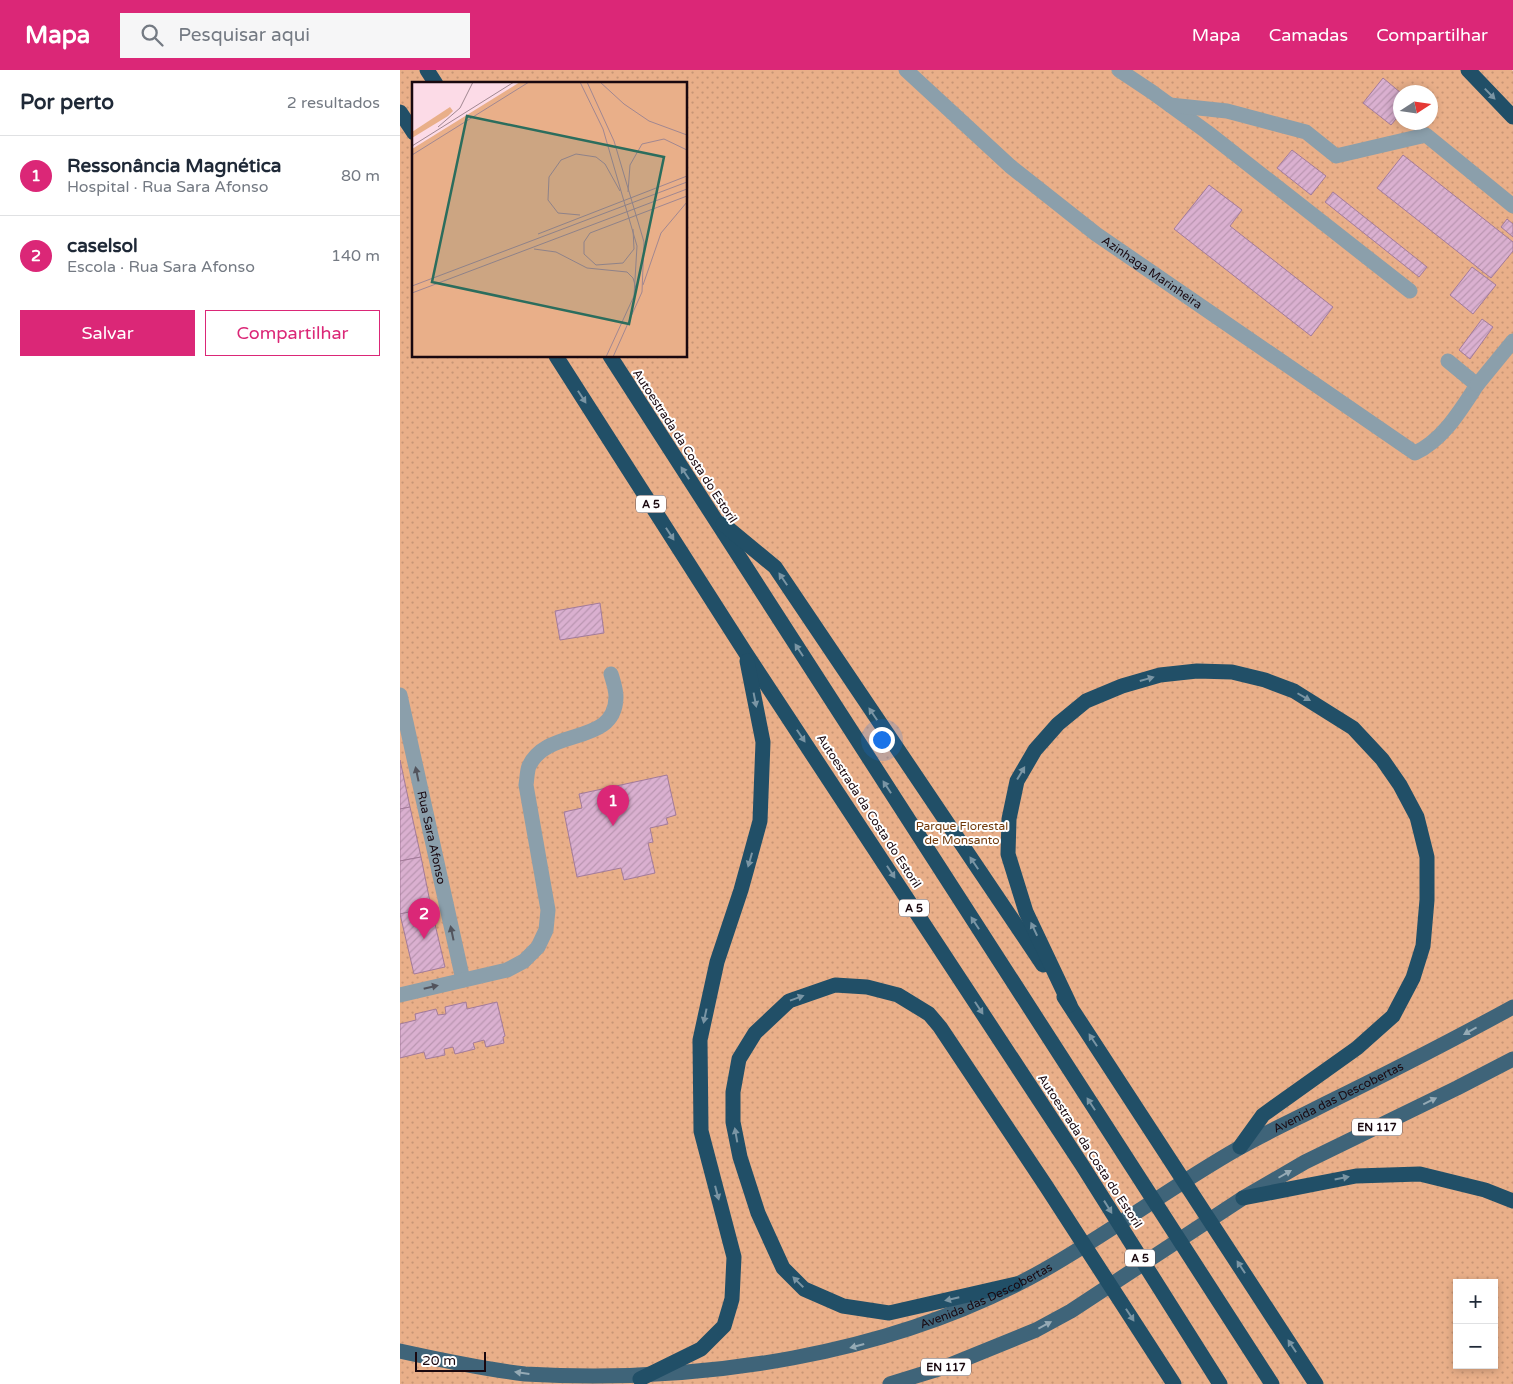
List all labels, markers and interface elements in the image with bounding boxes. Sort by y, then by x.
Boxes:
search box [120,13,470,58]
text: Mapa [25,21,90,50]
icon: search [138,21,166,49]
text: Pesquisar aqui [178,24,310,46]
text: Mapa [1192,24,1241,46]
text: Camadas [1269,24,1348,46]
text: Compartilhar [1376,24,1488,46]
inset map [412,82,688,358]
north arrow [1393,85,1438,130]
one-way arrow [1484,87,1496,99]
text: Por perto [20,90,114,115]
text: 2 resultados [287,93,380,113]
text: Ressonância Magnética [67,155,282,177]
text: 1 [31,166,41,186]
text: 80 m [341,166,380,186]
text: Hospital · Rua Sara Afonso [67,177,268,197]
street label: Azinhaga Marinheira [1099,233,1205,312]
text: caselsol [67,235,138,257]
text: 2 [31,246,41,266]
text: 140 m [331,246,380,266]
text: Escola · Rua Sara Afonso [67,257,255,277]
button: Salvar [20,310,195,356]
button: Compartilhar [205,310,380,356]
street label: Autoestrada da Costa do Estoril [630,367,740,525]
one-way arrow [578,391,587,404]
one-way arrow [680,466,689,479]
road number: A 5 [636,496,666,512]
one-way arrow [665,528,675,541]
one-way arrow [778,572,788,586]
one-way arrow [794,643,803,657]
one-way arrow [1139,675,1154,683]
one-way arrow [751,692,759,708]
one-way arrow [1297,693,1311,702]
one-way arrow [869,707,878,720]
your location [869,727,895,753]
one-way arrow [796,729,806,743]
street label: Autoestrada da Costa do Estoril [814,732,924,890]
one-way arrow [413,766,421,781]
one-way arrow [1017,766,1026,779]
one-way arrow [882,780,891,793]
pin: 1 [597,785,629,826]
street label: Rua Sara Afonso [414,790,449,885]
park label: Parque Florestal de Monsanto [916,819,1008,847]
one-way arrow [745,852,753,867]
one-way arrow [969,856,979,870]
one-way arrow [886,865,895,878]
pin: 2 [408,898,440,939]
road number: A 5 [899,900,929,916]
one-way arrow [970,917,979,930]
one-way arrow [1030,922,1038,936]
one-way arrow [448,925,456,940]
one-way arrow [424,983,439,991]
one-way arrow [790,994,805,1002]
one-way arrow [975,1001,984,1014]
one-way arrow [701,1008,709,1023]
one-way arrow [1464,1026,1477,1035]
one-way arrow [1088,1034,1098,1047]
street label: Avenida das Descobertas [1271,1059,1406,1136]
street label: Autoestrada da Costa do Estoril [1035,1072,1145,1230]
one-way arrow [1086,1097,1096,1111]
one-way arrow [1423,1097,1437,1105]
road number: EN 117 [1352,1118,1402,1136]
one-way arrow [731,1126,739,1142]
one-way arrow [1278,1169,1291,1178]
one-way arrow [1334,1174,1350,1182]
one-way arrow [713,1186,721,1201]
one-way arrow [1103,1200,1113,1213]
road number: A 5 [1125,1250,1155,1266]
street label: Avenida das Descobertas [918,1260,1055,1331]
one-way arrow [1236,1260,1246,1274]
one-way arrow [792,1277,804,1289]
map controls [1453,1279,1498,1369]
button: + [1453,1279,1498,1324]
one-way arrow [944,1295,959,1303]
one-way arrow [1125,1308,1135,1321]
one-way arrow [1037,1321,1052,1329]
button: − [1453,1324,1498,1369]
one-way arrow [1287,1339,1296,1353]
one-way arrow [850,1342,865,1350]
scale bar [415,1349,486,1372]
text: 20 m [422,1352,456,1369]
road number: EN 117 [921,1358,971,1375]
one-way arrow [513,1369,529,1377]

